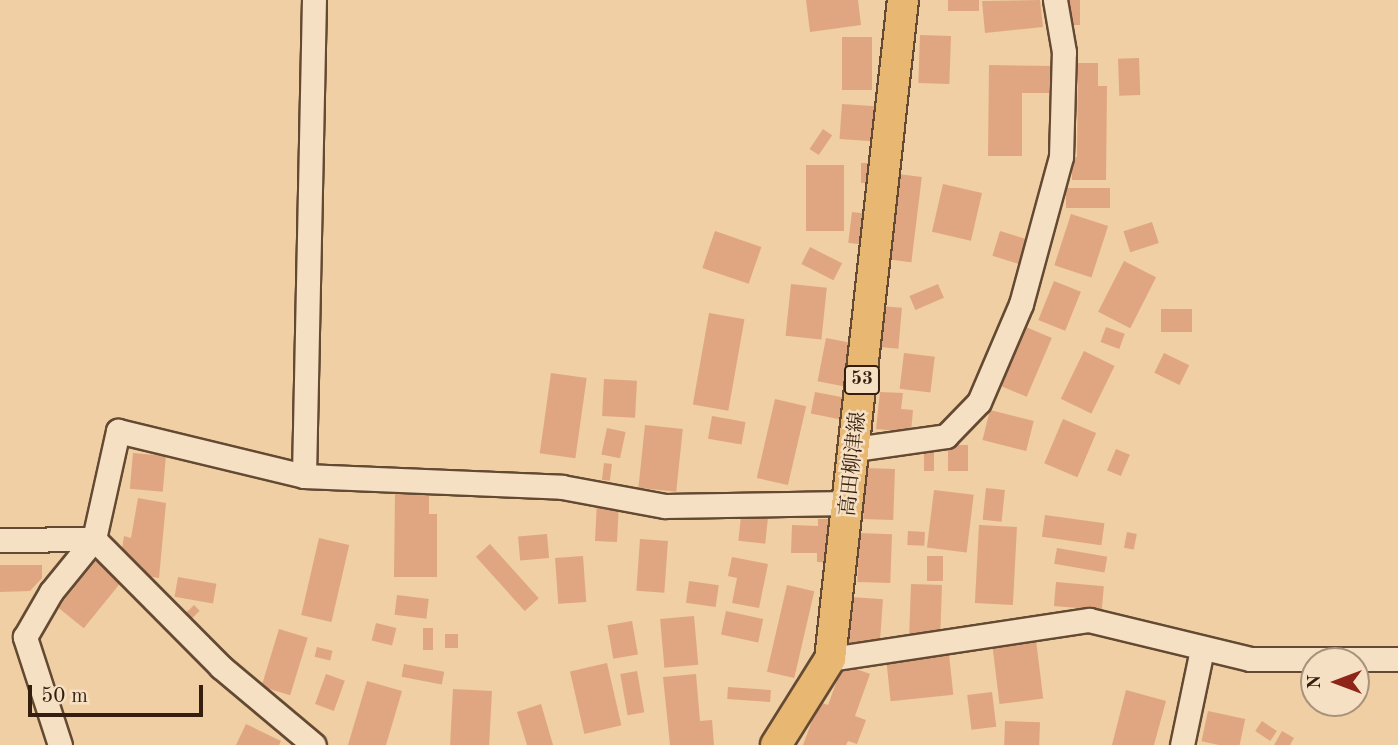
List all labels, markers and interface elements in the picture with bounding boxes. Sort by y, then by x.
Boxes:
road number: 53 [843,364,881,396]
street label: 高田柳津線 [836,410,872,518]
north arrow [1300,647,1370,717]
scale bar [32,672,206,716]
text: N [1306,675,1325,689]
text: 50 m [41,686,88,707]

